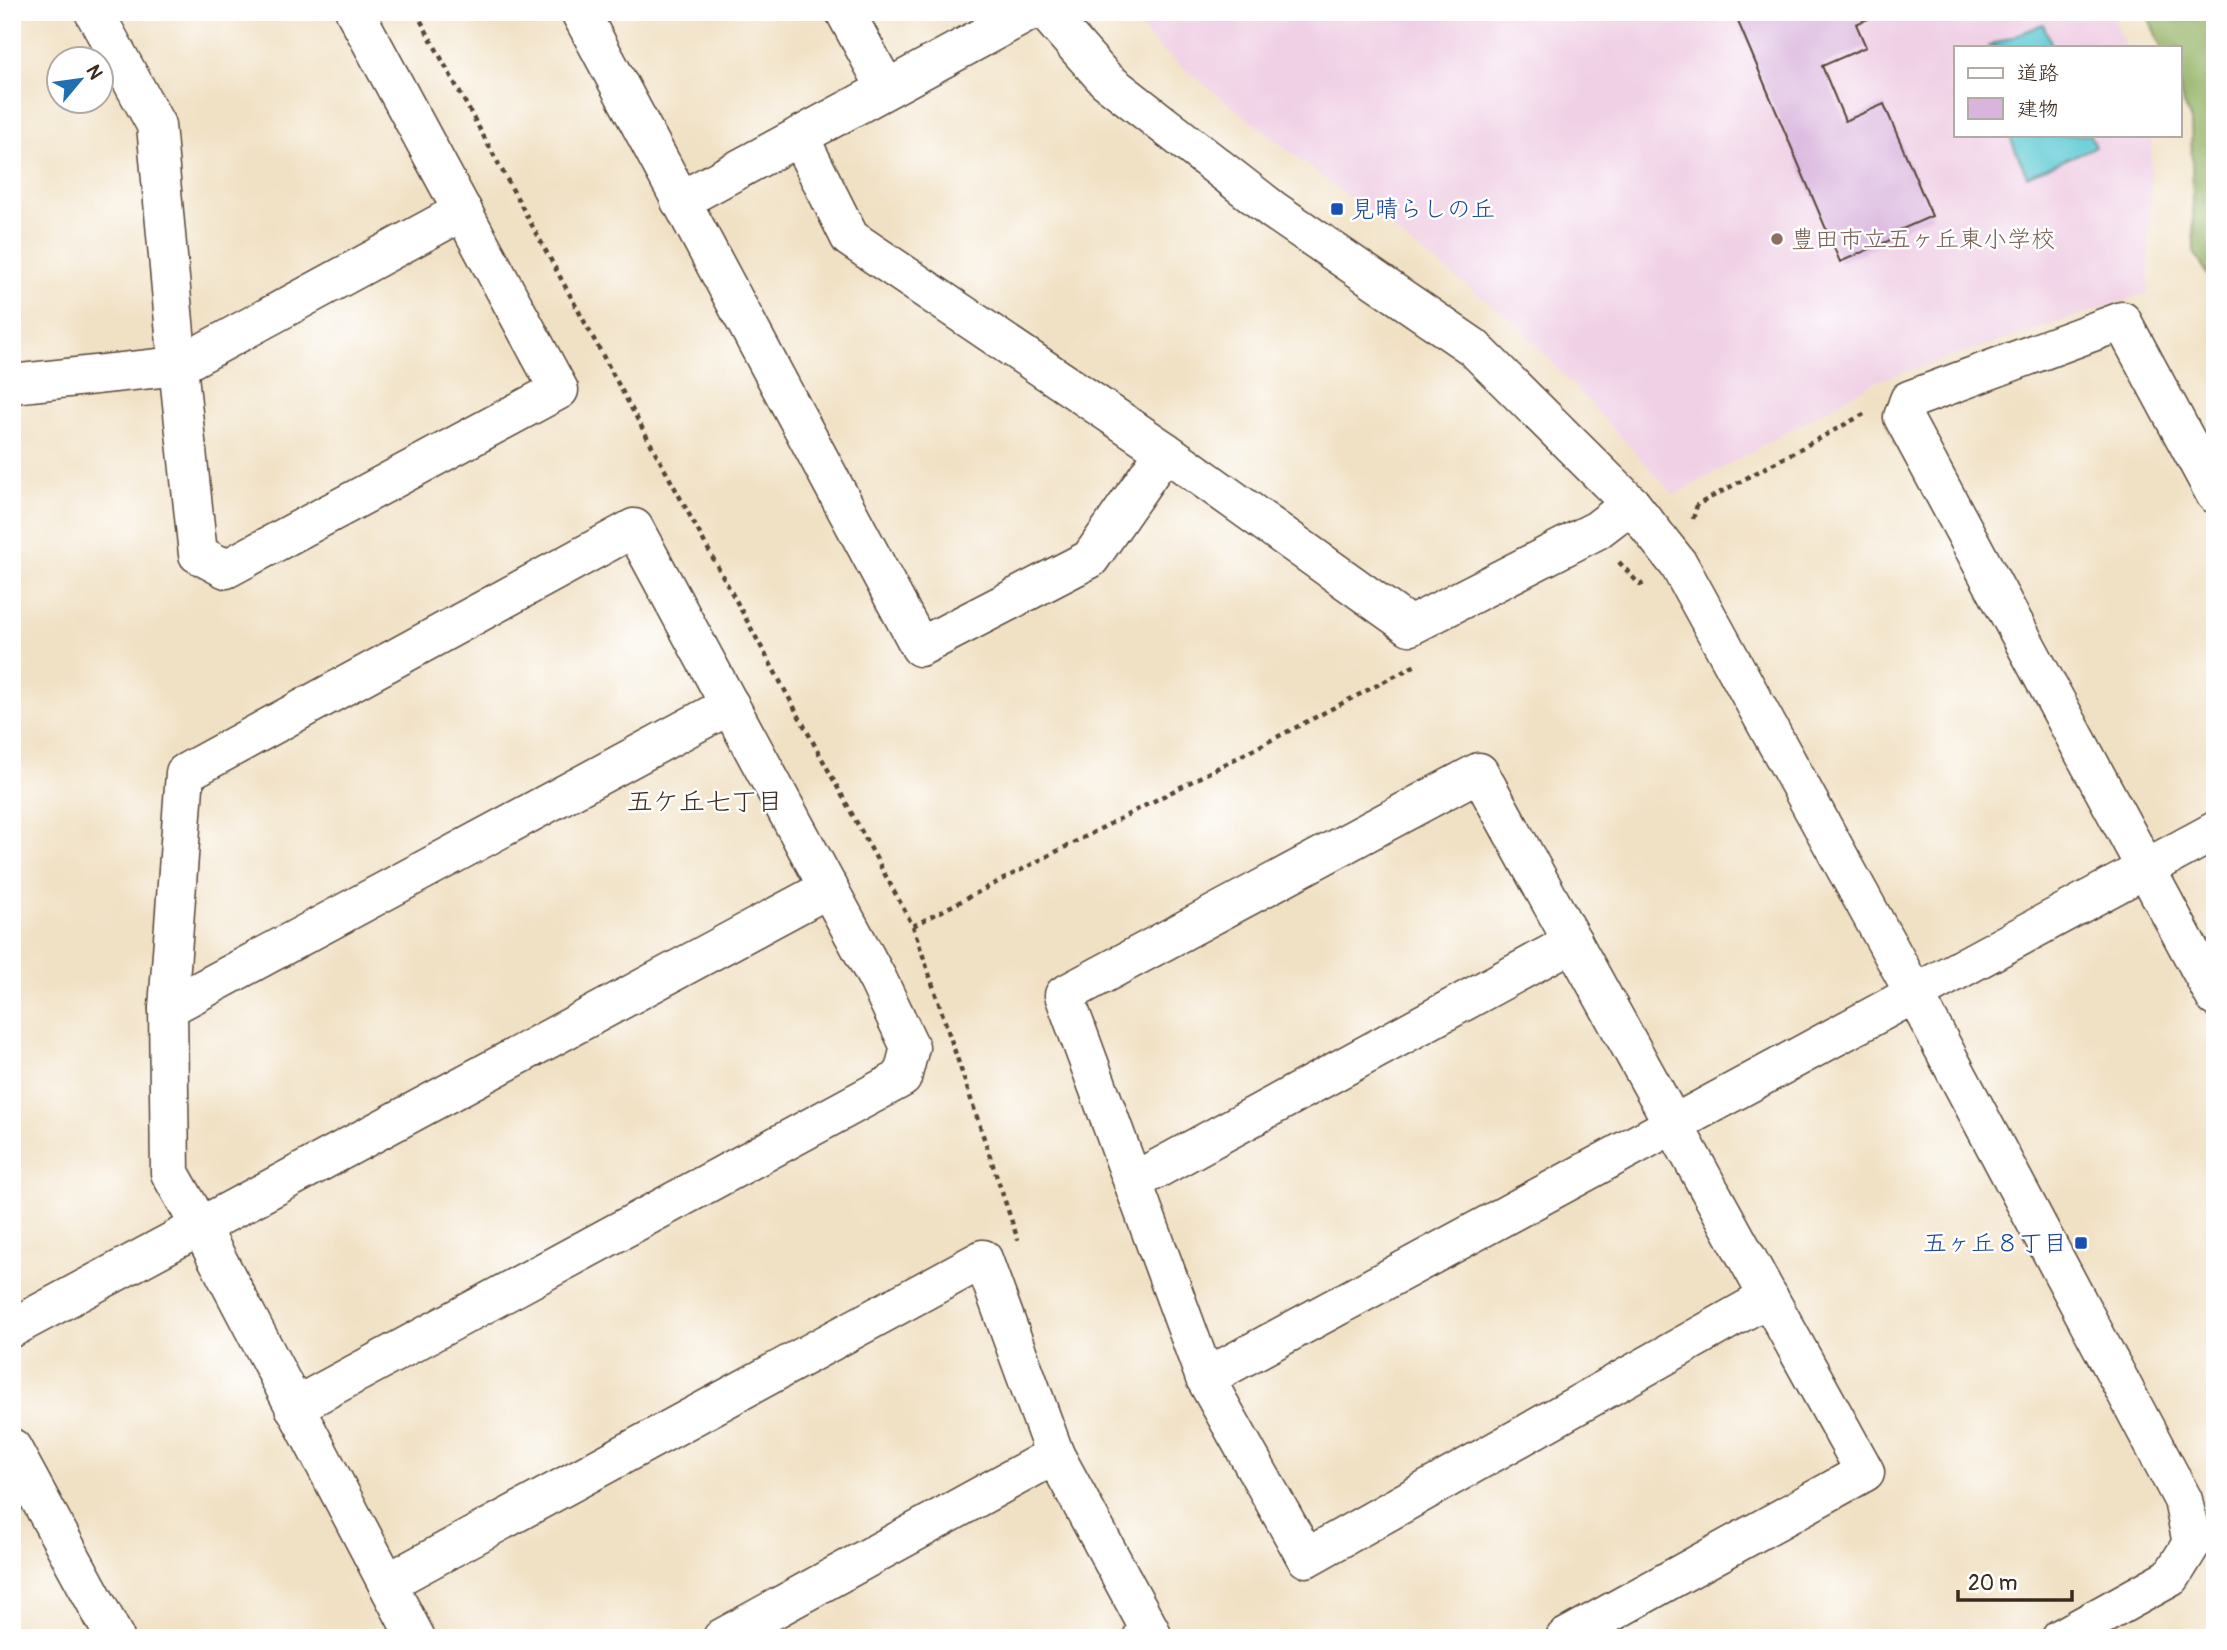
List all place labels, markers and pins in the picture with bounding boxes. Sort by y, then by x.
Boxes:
place label: 見晴らしの丘 [1351,195,1495,224]
marker: 見晴らしの丘 [1329,201,1345,217]
place label: 豊田市立五ヶ丘東小学校 [1791,225,2055,254]
marker: 豊田市立五ヶ丘東小学校 [1769,231,1785,247]
place label: 五ヶ丘８丁目 [1923,1229,2067,1258]
marker: 五ヶ丘８丁目 [2073,1235,2089,1251]

